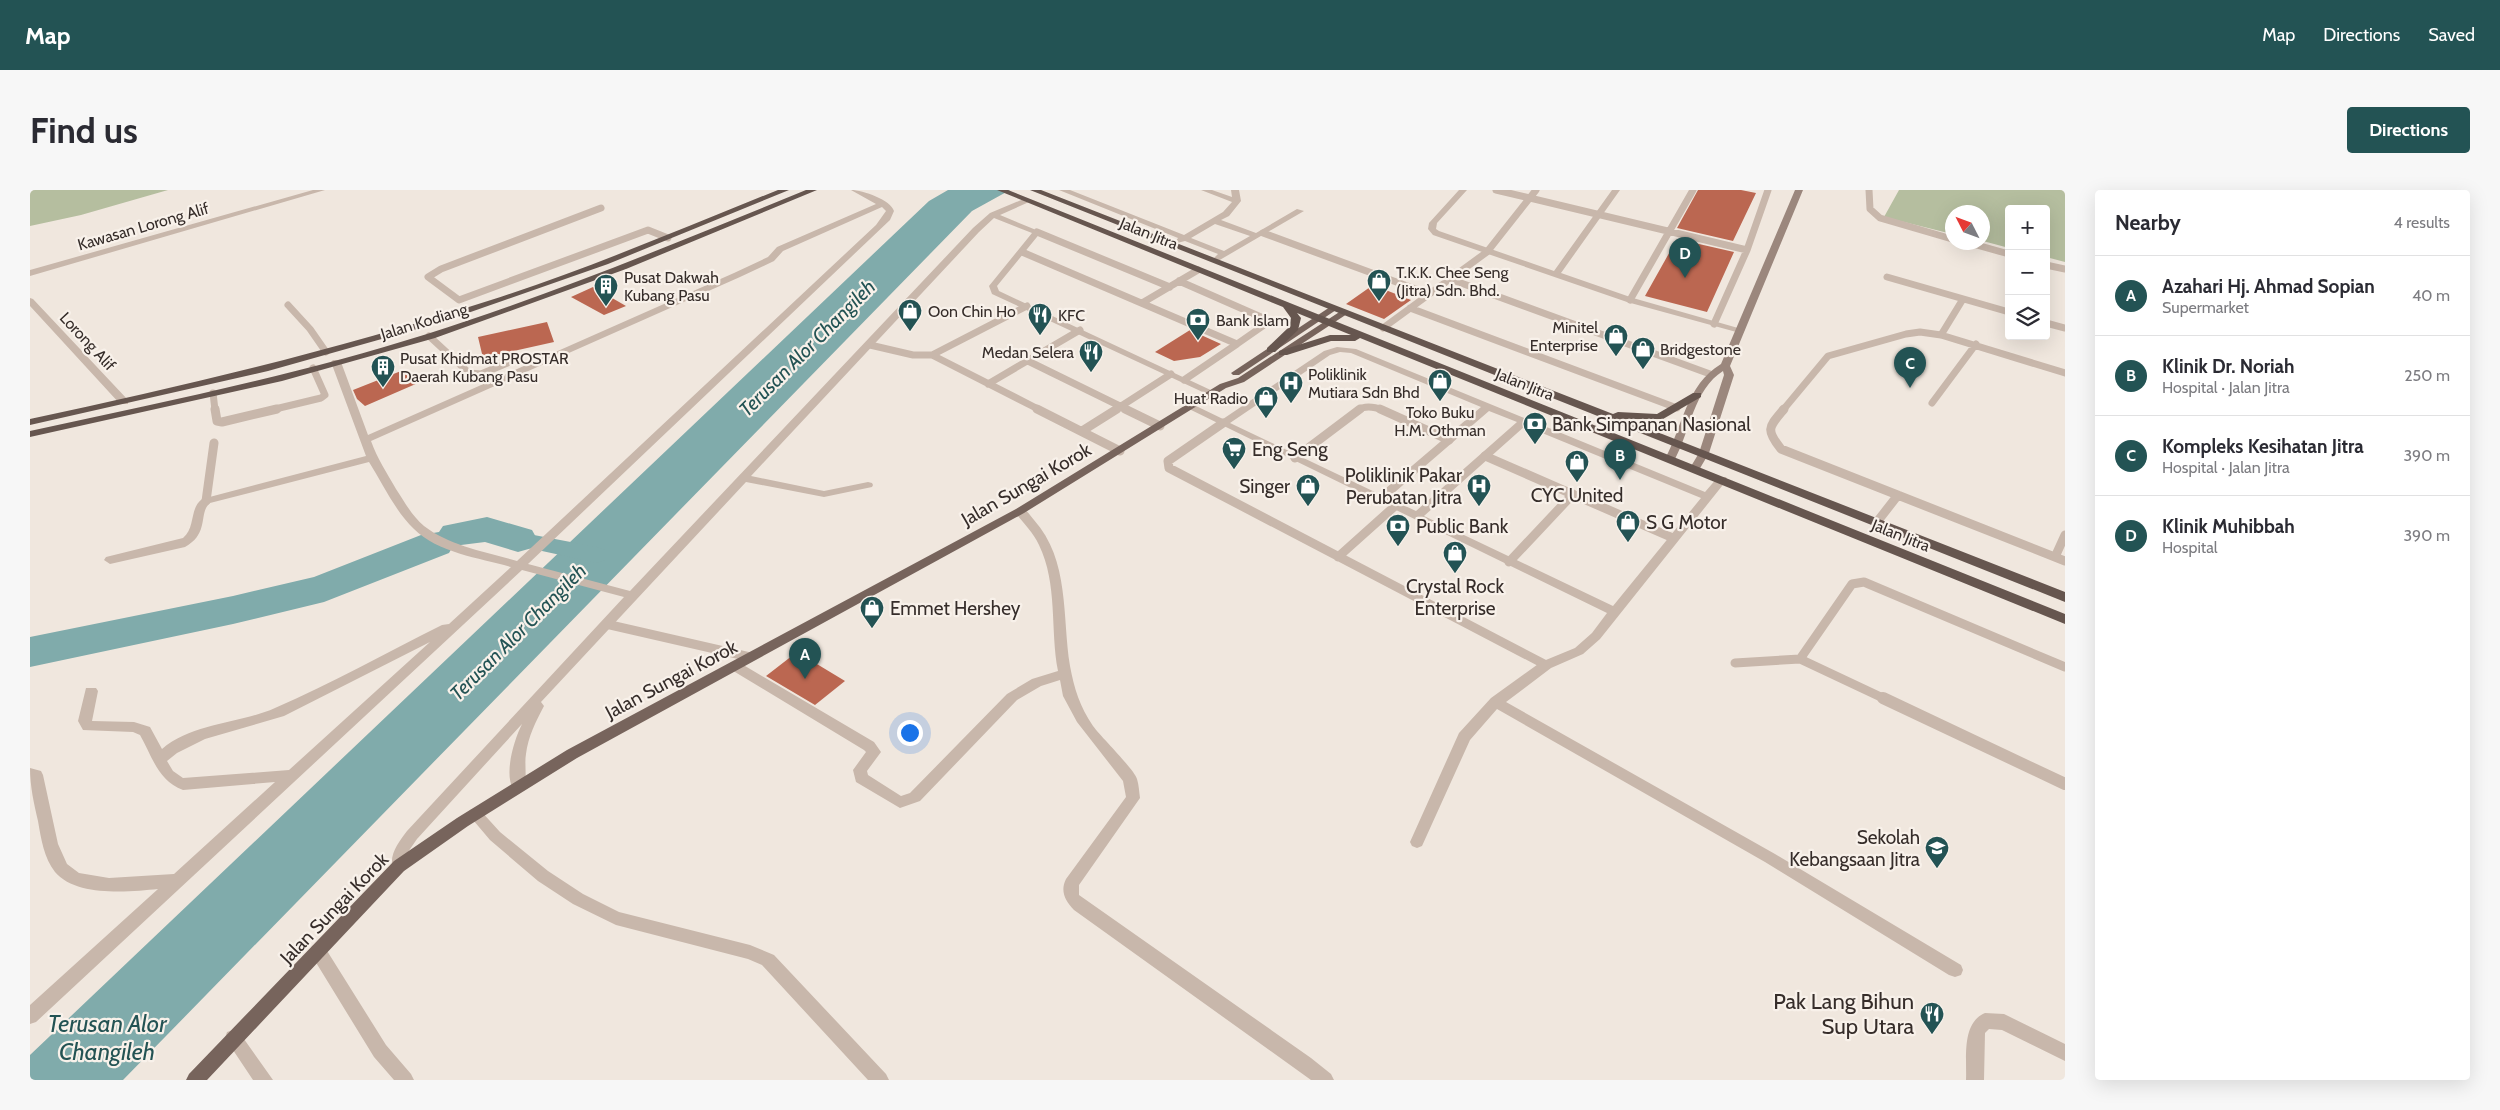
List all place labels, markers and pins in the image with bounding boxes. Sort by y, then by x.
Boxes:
pin: D [1669,237,1701,278]
place label: T.K.K. Chee Seng (Jitra) Sdn. Bhd. [1396,263,1510,300]
place label: Pusat Dakwah Kubang Pasu [624,268,719,305]
shop icon: T.K.K. Chee Seng (Jitra) Sdn. Bhd. [1366,268,1392,302]
building icon: Pusat Dakwah Kubang Pasu [593,273,619,307]
shop icon: Oon Chin Ho [897,298,923,332]
place label: Oon Chin Ho [928,302,1016,321]
restaurant icon: KFC [1027,302,1053,336]
place label: KFC [1058,306,1085,325]
bank icon: Bank Islam [1185,307,1211,341]
place label: Bank Islam [1216,311,1289,330]
place label: Minitel Enterprise [1530,318,1598,355]
shop icon: Minitel Enterprise [1603,323,1629,357]
shop icon: Bridgestone [1630,336,1656,370]
restaurant icon: Medan Selera [1078,339,1104,373]
place label: Bridgestone [1660,340,1741,359]
place label: Medan Selera [982,343,1074,362]
pin: C [1894,347,1926,388]
place label: Pusat Khidmat PROSTAR Daerah Kubang Pasu [400,349,569,386]
building icon: Pusat Khidmat PROSTAR Daerah Kubang Pasu [370,354,396,388]
place label: Poliklinik Mutiara Sdn Bhd [1308,365,1420,402]
shop icon: Toko Buku H.M. Othman [1427,368,1453,402]
hospital icon: Poliklinik Mutiara Sdn Bhd [1278,370,1304,404]
shop icon: Huat Radio [1253,385,1279,419]
place label: Huat Radio [1174,389,1248,408]
place label: Toko Buku H.M. Othman [1394,403,1486,440]
bank icon: Bank Simpanan Nasional [1522,411,1548,445]
place label: Bank Simpanan Nasional [1552,413,1751,436]
supermarket icon: Eng Seng [1221,436,1247,470]
place label: Eng Seng [1252,438,1328,461]
pin: B [1604,439,1636,480]
shop icon: CYC United [1564,449,1590,483]
place label: Poliklinik Pakar Perubatan Jitra [1345,464,1462,509]
shop icon: Singer [1295,473,1321,507]
hospital icon: Poliklinik Pakar Perubatan Jitra [1466,473,1492,507]
place label: Singer [1239,475,1290,498]
place label: CYC United [1531,484,1623,507]
shop icon: S G Motor [1615,509,1641,543]
place label: S G Motor [1646,511,1727,534]
bank icon: Public Bank [1385,513,1411,547]
place label: Public Bank [1416,515,1509,538]
shop icon: Crystal Rock Enterprise [1442,540,1468,574]
place label: Crystal Rock Enterprise [1406,575,1504,620]
shop icon: Emmet Hershey [859,595,885,629]
place label: Emmet Hershey [890,597,1021,620]
pin: A [789,638,821,679]
place label: Sekolah Kebangsaan Jitra [1789,826,1920,871]
school or university icon: Sekolah Kebangsaan Jitra [1924,835,1950,869]
place label: Pak Lang Bihun Sup Utara [1773,988,1914,1040]
restaurant icon: Pak Lang Bihun Sup Utara [1919,1001,1945,1035]

